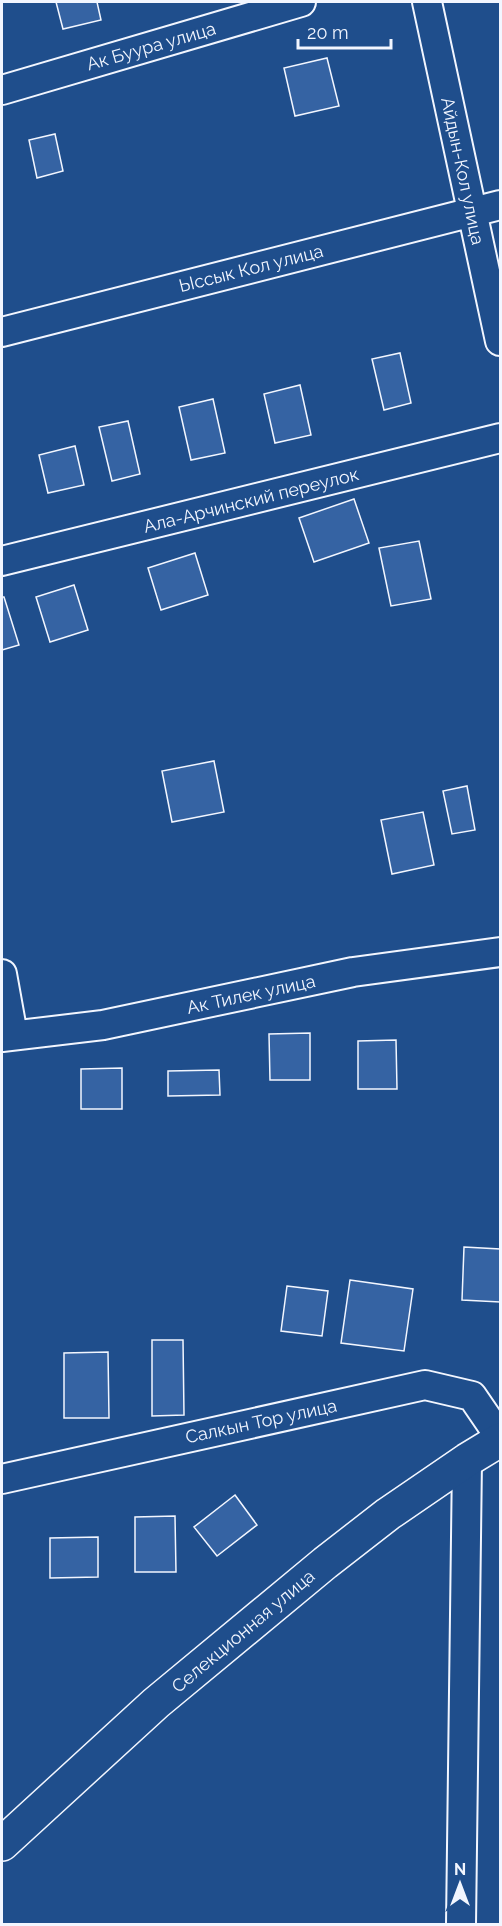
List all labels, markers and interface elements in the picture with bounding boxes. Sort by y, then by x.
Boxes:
scale bar [298,12,391,50]
street label: Ак Буура улица [84,18,218,74]
text: 20 m [307,22,349,43]
street label: Айдын-Кол улица [437,95,489,247]
street label: Ыссык Кол улица [177,240,325,296]
street label: Ала-Арчинский переулок [141,463,361,537]
street label: Ак Тилек улица [185,970,317,1018]
street label: Салкын Тор улица [183,1395,339,1447]
street label: Селекционная улица [167,1565,319,1697]
north arrow [430,1854,490,1914]
text: N [454,1860,466,1879]

